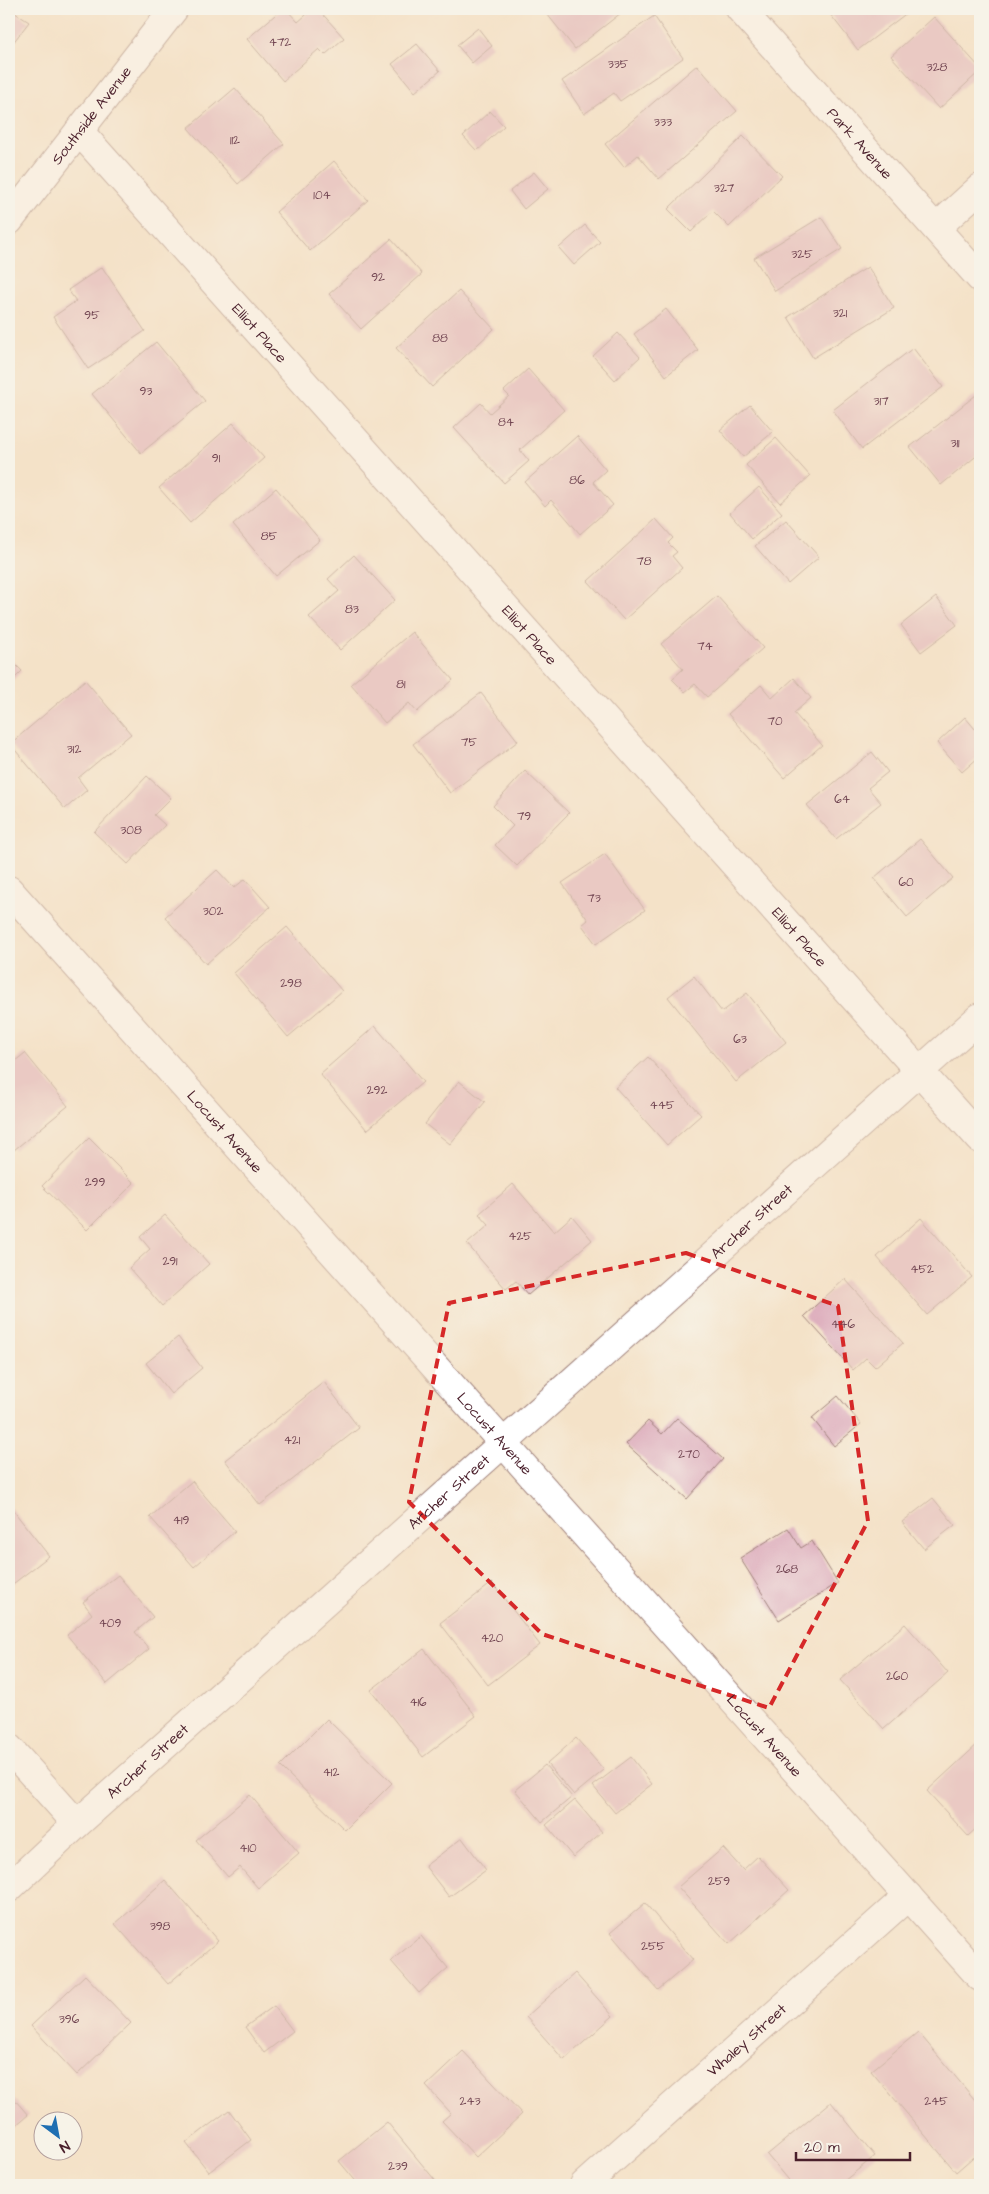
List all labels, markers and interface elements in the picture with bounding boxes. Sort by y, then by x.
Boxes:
house number: 472 [269,34,291,51]
house number: 335 [608,56,629,73]
house number: 328 [927,59,948,76]
street label: Southside Avenue [46,62,136,169]
street label: Park Avenue [822,103,897,184]
house number: 333 [654,114,672,131]
house number: 112 [230,132,240,149]
house number: 327 [714,180,735,197]
house number: 104 [313,187,331,204]
house number: 325 [791,246,813,263]
house number: 92 [371,269,385,286]
street label: Elliot Place [227,299,292,367]
house number: 321 [833,305,848,322]
house number: 95 [84,307,100,324]
house number: 88 [432,330,448,347]
house number: 93 [140,383,152,400]
house number: 317 [873,393,889,410]
house number: 84 [498,414,514,431]
house number: 311 [950,435,960,452]
house number: 91 [212,450,221,467]
house number: 86 [569,472,585,489]
house number: 85 [261,528,278,545]
house number: 78 [636,553,652,570]
house number: 83 [345,601,359,618]
street label: Elliot Place [497,601,562,669]
house number: 74 [697,638,713,655]
house number: 81 [396,676,406,693]
house number: 70 [768,713,783,730]
house number: 75 [461,734,477,751]
house number: 312 [67,741,81,758]
house number: 64 [834,791,850,808]
house number: 79 [517,808,531,825]
house number: 308 [120,822,142,839]
house number: 60 [898,874,914,891]
house number: 73 [587,890,601,907]
house number: 302 [203,903,223,920]
street label: Elliot Place [767,903,832,971]
house number: 298 [280,975,302,992]
house number: 63 [733,1031,747,1048]
house number: 292 [367,1082,387,1099]
street label: Locust Avenue [182,1086,267,1178]
house number: 445 [650,1097,675,1114]
house number: 299 [85,1174,105,1191]
street label: Archer Street [706,1179,797,1264]
house number: 425 [508,1228,532,1245]
house number: 291 [162,1253,178,1270]
house number: 452 [910,1261,934,1278]
house number: 446 [831,1316,855,1333]
street label: Locust Avenue [452,1388,537,1480]
house number: 421 [284,1432,301,1449]
house number: 270 [678,1446,700,1463]
street label: Archer Street [403,1449,494,1534]
house number: 419 [173,1512,189,1529]
house number: 268 [776,1561,798,1578]
house number: 409 [99,1615,121,1632]
house number: 420 [481,1630,504,1647]
house number: 260 [886,1668,908,1685]
street label: Locust Avenue [722,1690,807,1782]
house number: 416 [409,1694,427,1711]
street label: Archer Street [102,1719,193,1803]
house number: 412 [323,1764,339,1781]
house number: 410 [239,1840,257,1857]
house number: 259 [708,1873,730,1890]
house number: 398 [150,1918,171,1935]
house number: 255 [641,1938,665,1955]
street label: Whaley Street [702,1999,791,2081]
house number: 396 [59,2011,80,2028]
house number: 243 [459,2093,481,2110]
house number: 245 [924,2093,948,2110]
north arrow [32,2112,82,2162]
scale bar [796,2129,910,2161]
text: N [55,2135,73,2157]
text: 20 m [804,2137,840,2158]
house number: 239 [388,2158,408,2175]

